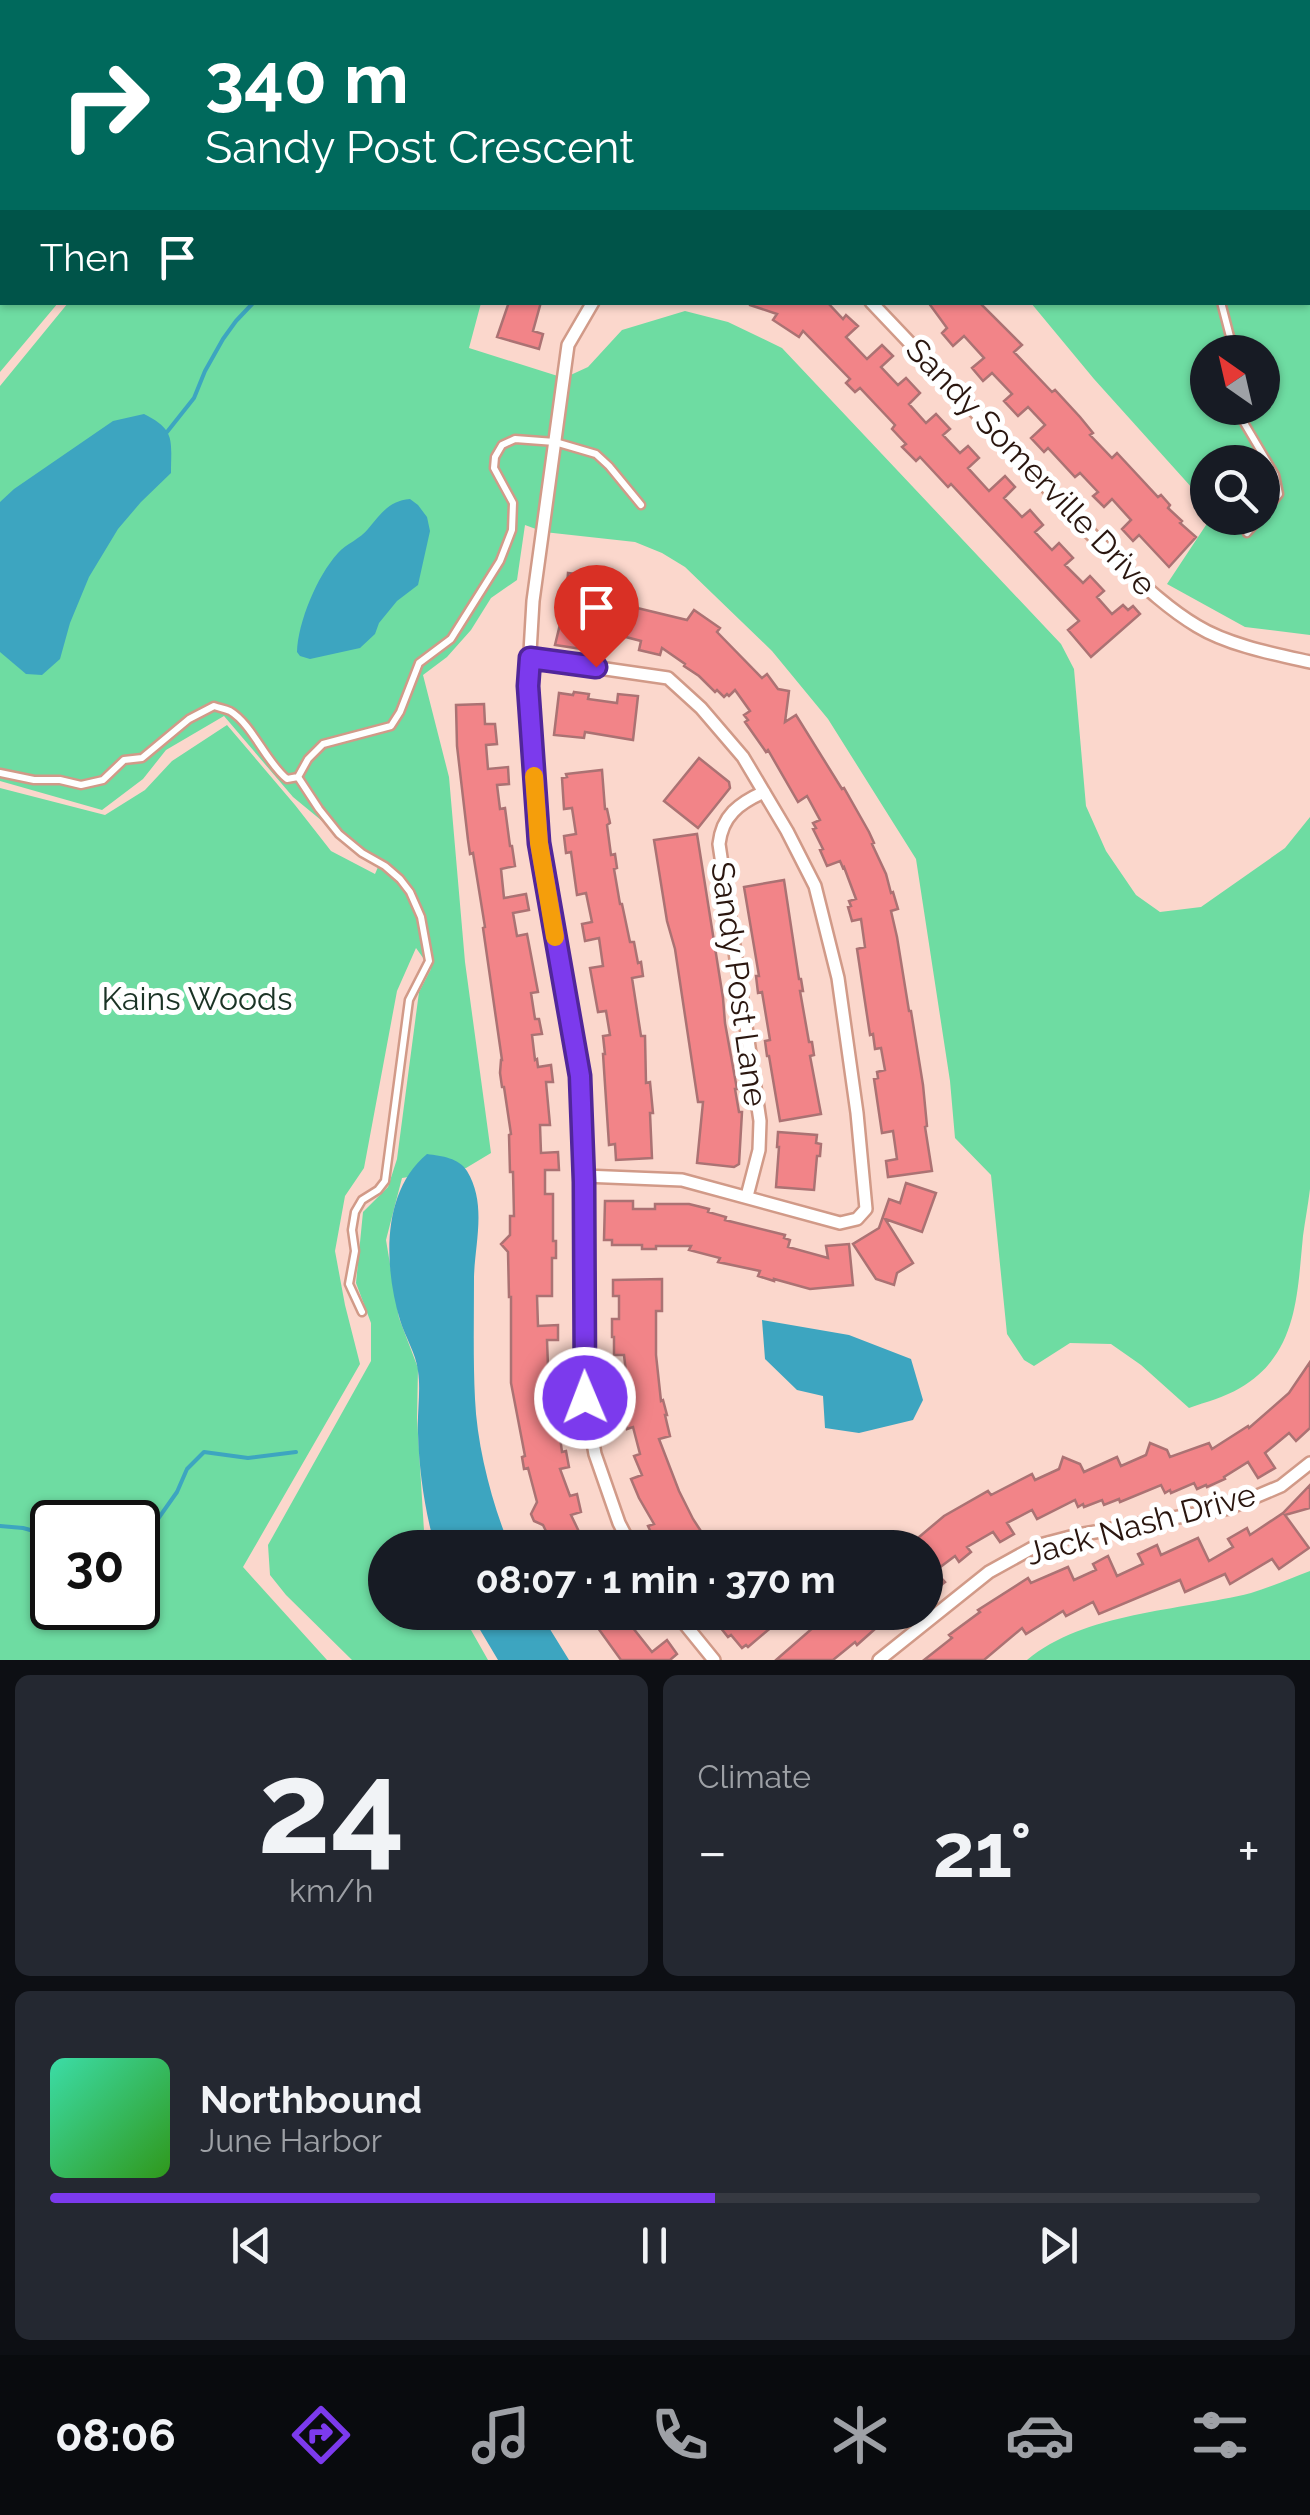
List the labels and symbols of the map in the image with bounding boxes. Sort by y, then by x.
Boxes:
street label: Sandy Somerville Drive [899,331,1164,603]
north arrow [1190,335,1280,425]
pin [554,565,639,668]
street label: Sandy Post Lane [704,859,775,1109]
park label: Kains Woods [102,980,292,1017]
position arrow [533,1346,637,1450]
street label: Jack Nash Drive [1022,1475,1260,1572]
speed limit sign: 30 [30,1500,160,1630]

